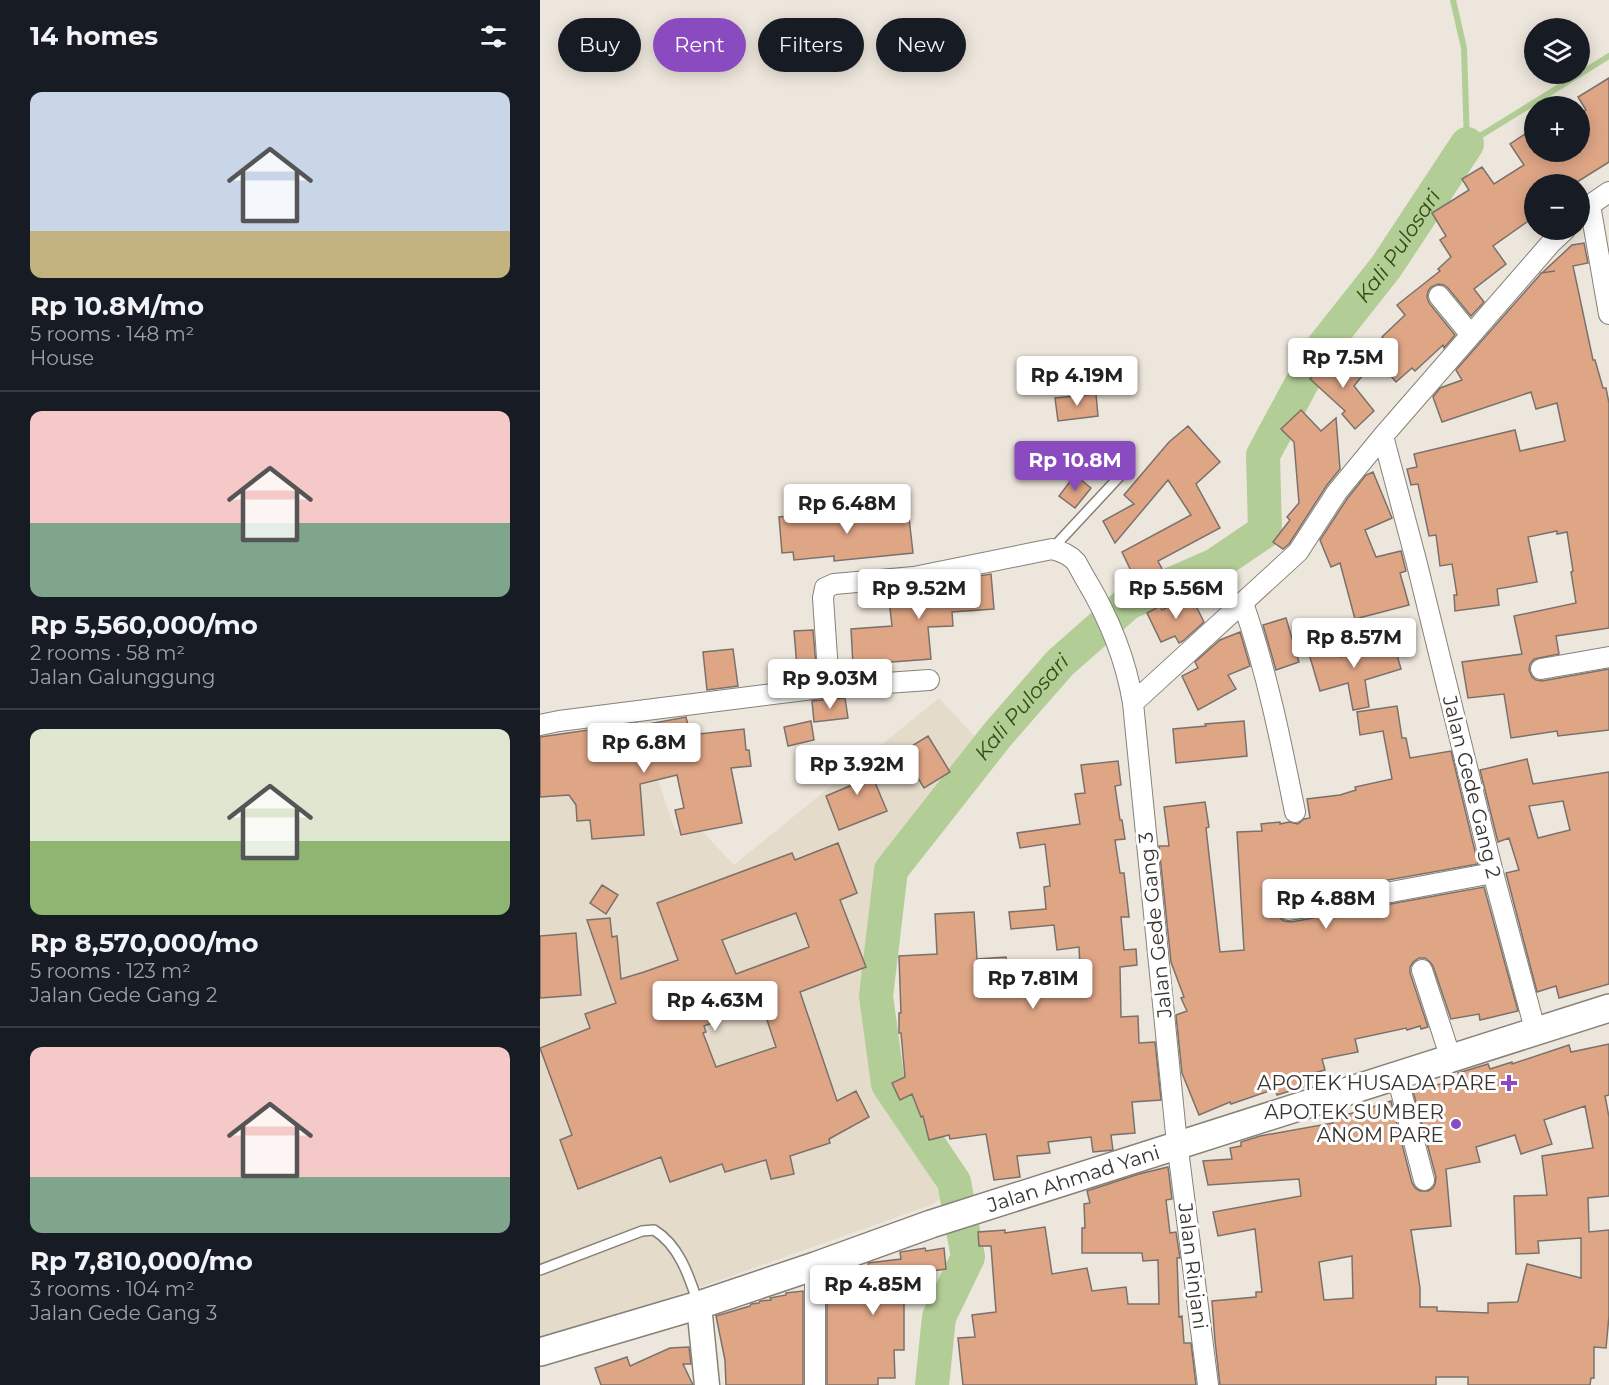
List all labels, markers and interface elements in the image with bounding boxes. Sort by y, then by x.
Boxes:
chip: Buy [558,18,641,72]
chip: Rent [653,18,746,72]
chip: Filters [758,18,864,72]
chip: New [876,18,966,72]
map controls [1524,18,1590,240]
button: layers [1524,18,1590,84]
text: 14 homes [30,20,158,52]
icon: filters [477,20,510,53]
button: + [1524,96,1590,162]
icon: home [216,131,324,239]
button: − [1524,174,1590,240]
water label: Kali Pulosari [1350,184,1446,307]
text: Rp 10.8M/mo [30,290,204,322]
text: 5 rooms · 148 m² [30,322,194,346]
pin: Rp 7.5M [1288,338,1398,389]
text: Rp 7.5M [1302,345,1384,369]
text: House [30,346,94,370]
pin: Rp 4.19M [1015,356,1139,407]
text: Rp 4.19M [1031,363,1123,387]
pin: Rp 10.8M [1013,441,1137,492]
text: Rp 10.8M [1028,448,1122,472]
icon: home [216,450,324,558]
pin: Rp 6.48M [785,484,909,535]
text: Rp 6.48M [798,491,896,515]
pin: Rp 9.52M [857,569,981,620]
pin: Rp 5.56M [1114,569,1238,620]
text: Rp 9.52M [872,576,966,600]
text: Rp 5.56M [1128,576,1224,600]
text: Rp 5,560,000/mo [30,609,258,641]
pin: Rp 8.57M [1292,618,1416,669]
text: Rp 8.57M [1306,625,1402,649]
text: 2 rooms · 58 m² [30,641,185,665]
water label: Kali Pulosari [969,648,1074,765]
pin: Rp 9.03M [768,659,892,710]
text: Jalan Galunggung [30,665,215,689]
text: Rp 9.03M [782,666,878,690]
street label: Jalan Gede Gang 2 [1437,692,1506,881]
pin: Rp 6.8M [589,723,699,774]
text: Rp 6.8M [602,730,686,754]
pin: Rp 3.92M [795,745,919,796]
text: Rp 3.92M [810,752,904,776]
icon: home [216,768,324,876]
street label: Jalan Gede Gang 3 [1133,831,1177,1020]
pin: Rp 4.88M [1264,879,1388,930]
text: Rp 4.88M [1276,886,1376,910]
text: Rp 8,570,000/mo [30,927,259,959]
text: 5 rooms · 123 m² [30,959,191,983]
pin: Rp 7.81M [971,959,1095,1010]
text: Rp 7.81M [987,966,1079,990]
pin: Rp 4.63M [653,981,777,1032]
text: Jalan Gede Gang 2 [30,983,217,1007]
text: Rp 4.63M [667,988,764,1012]
place label: APOTEK HUSADA PARE [1257,1071,1497,1095]
marker: APOTEK HUSADA PARE [1502,1076,1516,1090]
icon: home [216,1086,324,1194]
place label: APOTEK SUMBER ANOM PARE [1264,1100,1444,1147]
marker: APOTEK SUMBER ANOM PARE [1449,1117,1463,1131]
street label: Jalan Ahmad Yani [983,1140,1163,1218]
street label: Jalan Rinjani [1173,1200,1213,1331]
text: Rp 7,810,000/mo [30,1245,253,1277]
pin: Rp 4.85M [811,1265,935,1316]
text: Rp 4.85M [824,1272,922,1296]
text: 3 rooms · 104 m² [30,1277,195,1301]
text: Jalan Gede Gang 3 [30,1301,217,1325]

